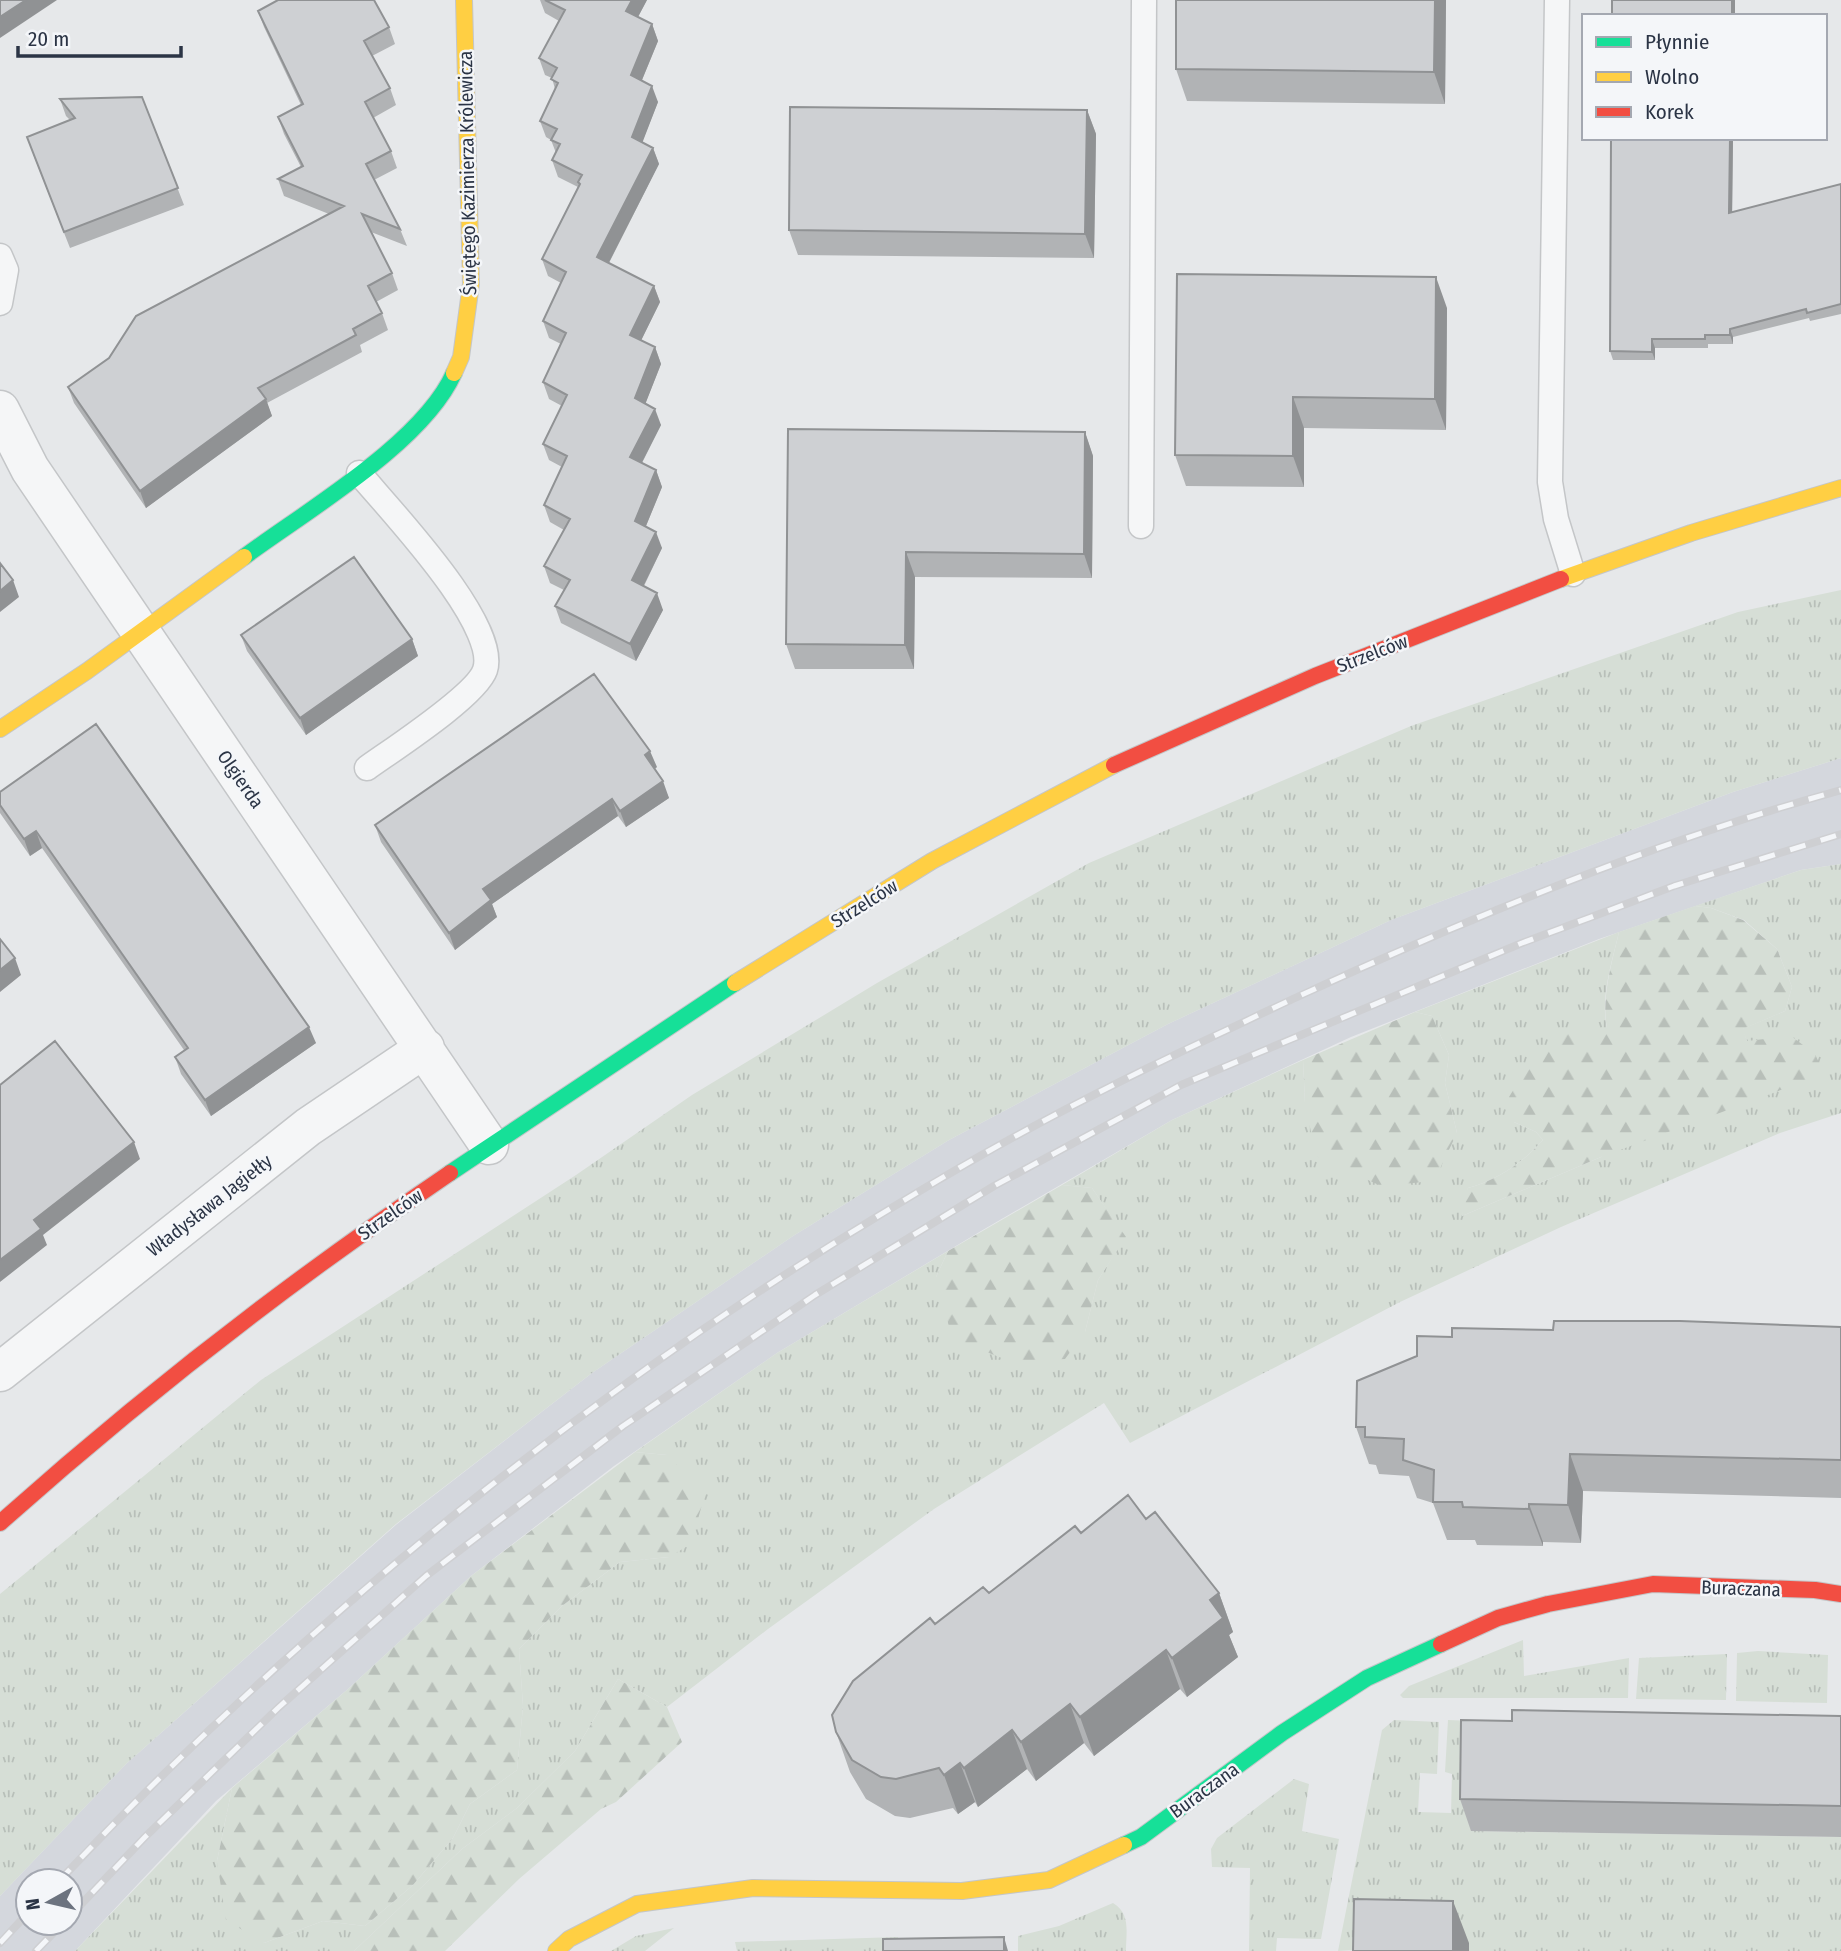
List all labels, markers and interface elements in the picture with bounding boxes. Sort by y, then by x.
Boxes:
scale bar [18,14,180,58]
legend [1582,14,1827,140]
text: 20 m [28,26,69,52]
text: Płynnie [1645,29,1709,55]
street label: Świętego Kazimierza Królewicza [454,50,481,296]
text: Wolno [1645,64,1699,90]
text: Korek [1645,99,1694,125]
street label: Strzelców [1334,629,1411,677]
street label: Olgierda [212,746,269,813]
street label: Strzelców [827,874,902,933]
street label: Władysława Jagiełły [142,1149,277,1261]
street label: Strzelców [353,1183,428,1245]
street label: Buraczana [1701,1576,1781,1601]
street label: Buraczana [1165,1758,1243,1823]
north arrow [14,1867,84,1937]
text: N [20,1897,45,1912]

